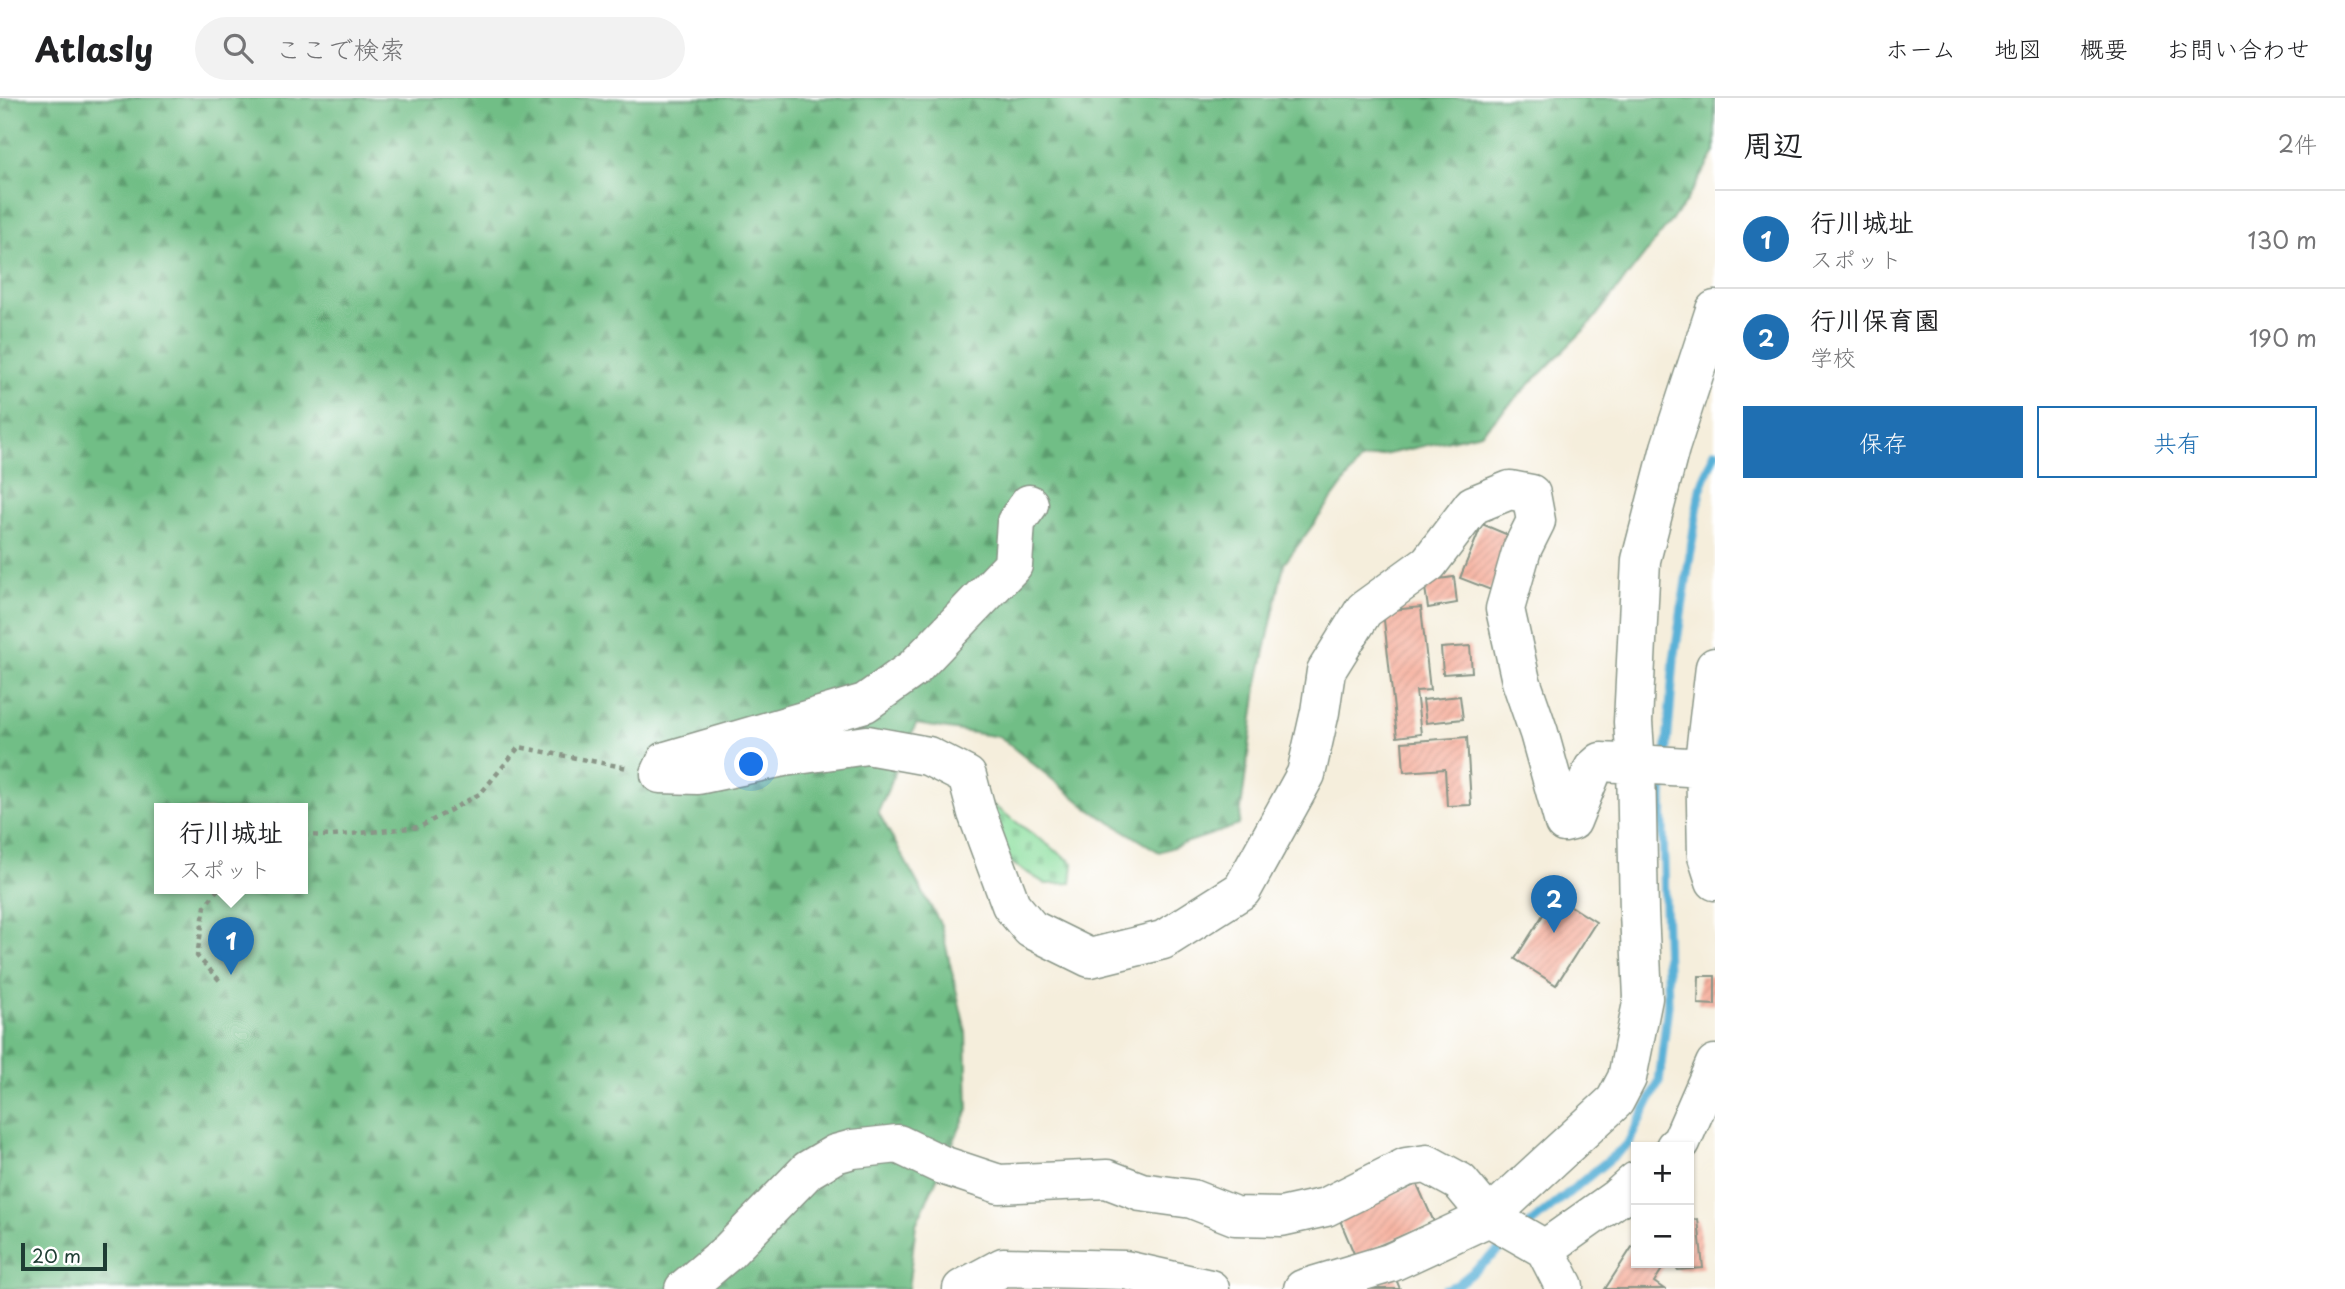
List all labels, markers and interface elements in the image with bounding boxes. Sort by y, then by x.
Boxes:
search box [195,17,685,80]
text: Atlasly [35,23,153,73]
icon: search [219,29,257,67]
text: ここで検索 [275,29,405,68]
text: ホーム [1885,30,1956,66]
text: 地図 [1994,30,2042,66]
text: 概要 [2080,30,2128,66]
text: お問い合わせ [2166,30,2310,66]
text: 周辺 [1743,121,1803,166]
text: 2件 [2278,126,2317,161]
text: 行川城址 [1810,202,1914,241]
text: 1 [1761,222,1772,257]
text: 130 m [2247,222,2317,257]
text: スポット [1810,241,1902,276]
text: 行川保育園 [1810,300,1940,339]
text: 2 [1758,320,1774,355]
text: 190 m [2249,320,2317,355]
text: 学校 [1810,339,1856,374]
button: 保存 [1743,406,2023,478]
button: 共有 [2037,406,2317,478]
your location [734,747,768,781]
popup [154,803,308,894]
text: 行川城址 [179,812,283,851]
text: スポット [179,851,271,886]
pin: 2 [1531,875,1577,933]
pin: 1 [208,917,254,975]
map controls [1631,1142,1694,1268]
button: + [1631,1142,1694,1205]
button: − [1631,1205,1694,1268]
scale bar [21,1240,107,1272]
text: 20 m [32,1241,81,1269]

